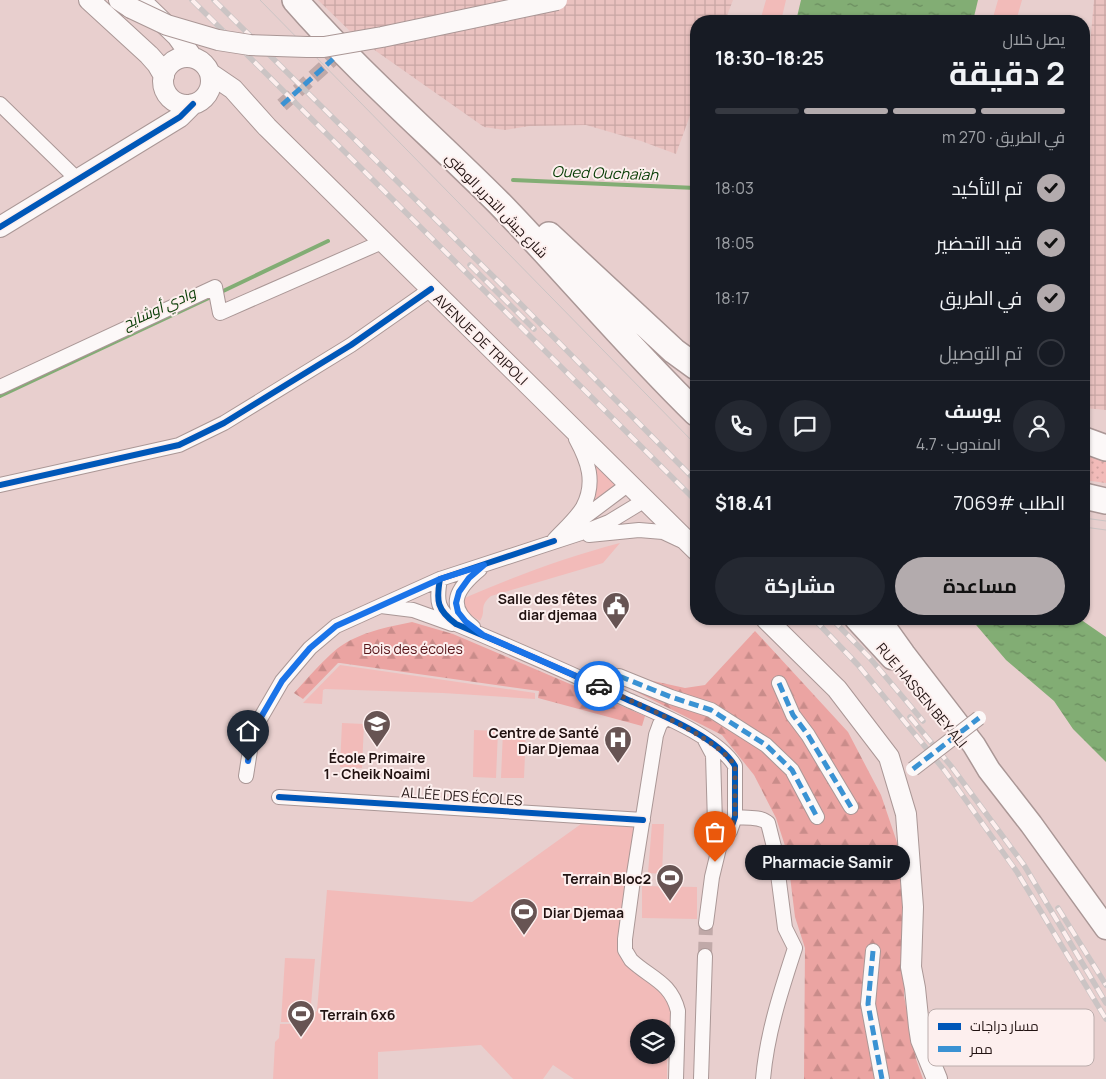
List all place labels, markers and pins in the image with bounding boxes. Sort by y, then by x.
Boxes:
place label: Salle des fêtes diar djemaa [498,589,597,624]
public building icon: Salle des fêtes diar djemaa [601,591,631,630]
school or university icon: École Primaire 1 - Cheik Noaimi [362,709,392,748]
pin [227,710,269,761]
place label: Centre de Santé Diar Djemaa [489,723,599,758]
hospital icon: Centre de Santé Diar Djemaa [603,725,633,764]
place label: École Primaire 1 - Cheik Noaimi [324,748,430,783]
pin [694,811,736,862]
callout: Pharmacie Samir [745,844,910,880]
sports icon: Terrain Bloc2 [655,863,685,902]
place label: Terrain Bloc2 [563,869,651,888]
sports icon: Diar Djemaa [509,897,539,936]
place label: Diar Djemaa [543,903,624,922]
sports icon: Terrain 6x6 [286,999,316,1038]
place label: Terrain 6x6 [320,1005,396,1024]

